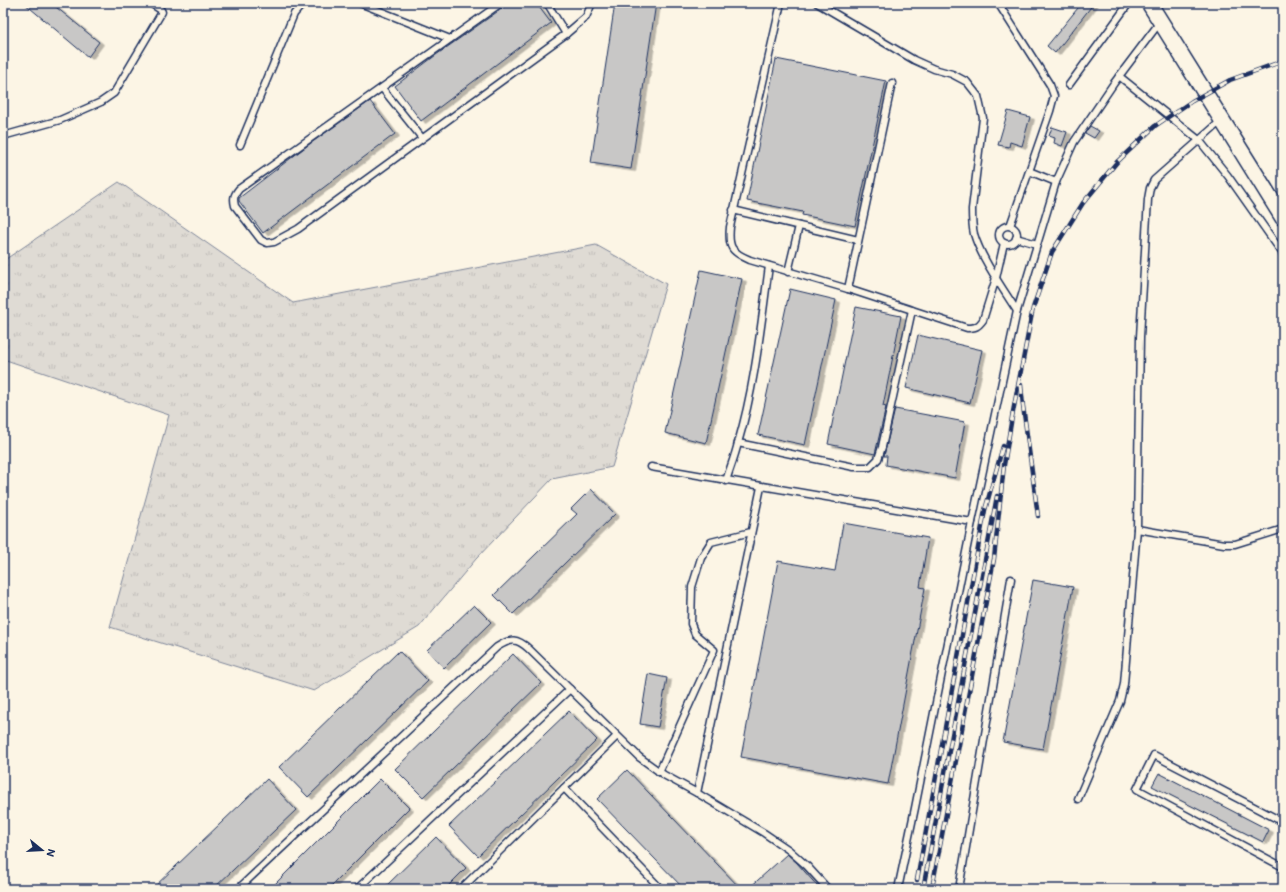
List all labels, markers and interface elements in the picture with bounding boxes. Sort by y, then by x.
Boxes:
north arrow [22,830,62,870]
text: N [44,847,58,858]

